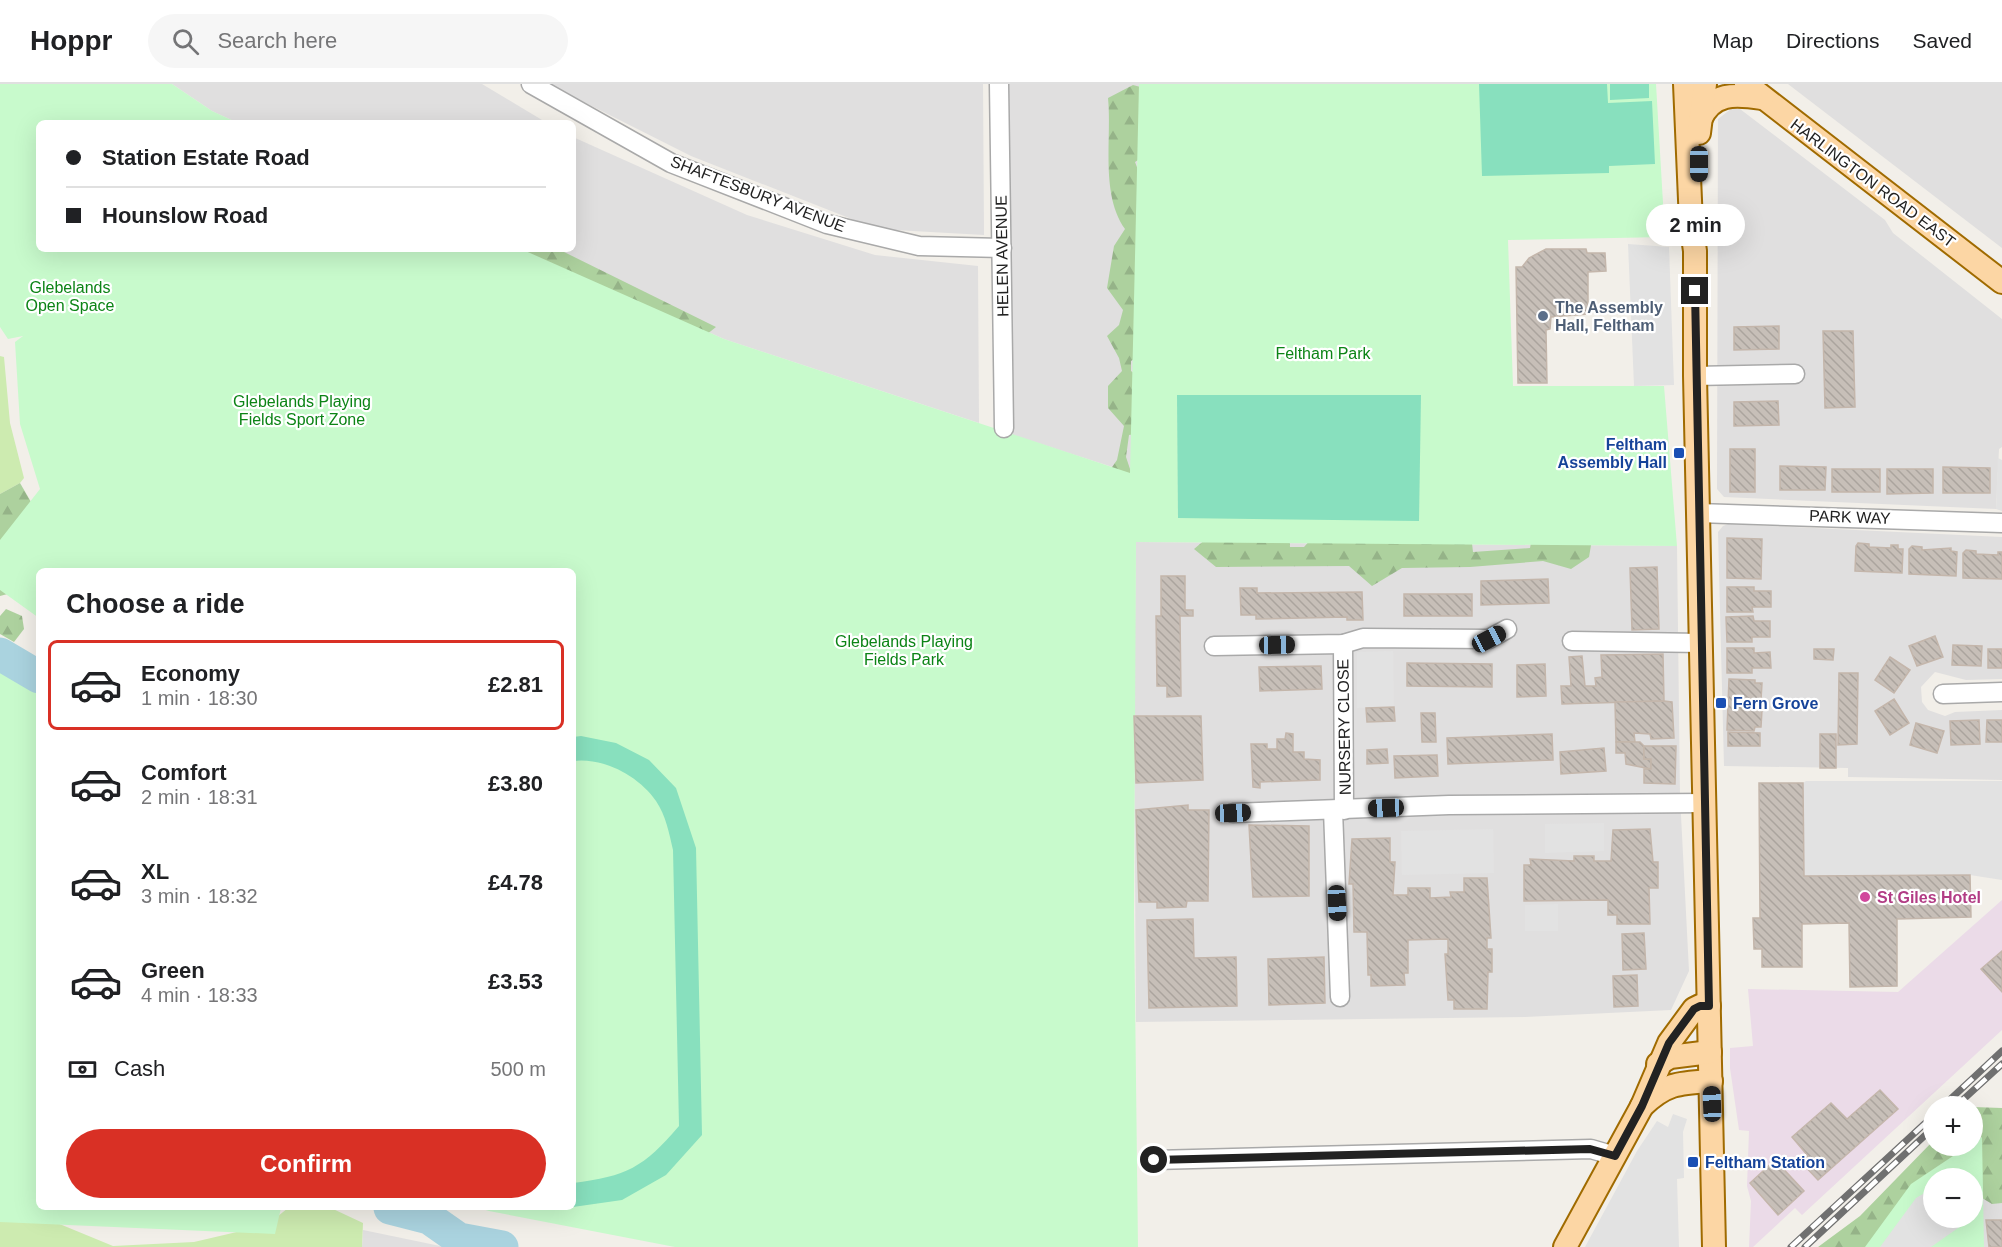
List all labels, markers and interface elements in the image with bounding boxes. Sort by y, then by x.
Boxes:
search box [148,14,568,68]
text: Hoppr [30,25,112,56]
icon: search [169,25,202,58]
text: Search here [217,28,337,53]
text: Map [1712,29,1753,52]
text: Directions [1786,29,1879,52]
text: Saved [1912,29,1972,52]
street label: HARLINGTON ROAD EAST [1787,116,1959,251]
text: Station Estate Road [102,145,310,170]
car [1690,146,1708,182]
street label: SHAFTESBURY AVENUE [668,153,848,235]
street label: HELEN AVENUE [992,195,1012,317]
text: Hounslow Road [102,203,268,228]
callout: 2 min [1646,204,1744,246]
text: 2 min [1669,214,1722,236]
route end [1681,277,1708,304]
park label: Glebelands Open Space [26,279,115,314]
place label: The Assembly Hall, Feltham [1555,299,1663,334]
marker: The Assembly Hall, Feltham [1536,309,1550,323]
park label: Feltham Park [1275,345,1372,362]
park label: Glebelands Playing Fields Sport Zone [233,393,371,428]
place label: Feltham Assembly Hall [1558,436,1667,471]
marker: Feltham Assembly Hall [1672,446,1686,460]
street label: PARK WAY [1809,507,1891,527]
text: Choose a ride [66,589,245,619]
car [1469,623,1509,655]
park label: Glebelands Playing Fields Park [835,633,973,668]
car [1259,636,1295,654]
icon: car [69,658,123,712]
street label: NURSERY CLOSE [1334,659,1354,795]
text: Economy [141,661,240,686]
text: £2.81 [488,672,543,697]
text: 1 min · 18:30 [141,687,258,709]
place label: Fern Grove [1733,695,1818,712]
marker: Fern Grove [1714,696,1728,710]
icon: car [69,757,123,811]
text: Comfort [141,760,227,785]
text: £3.80 [488,771,543,796]
text: 2 min · 18:31 [141,786,258,808]
car [1368,798,1404,818]
car [1215,803,1251,823]
icon: car [69,856,123,910]
text: XL [141,859,169,884]
text: £4.78 [488,870,543,895]
text: 3 min · 18:32 [141,885,258,907]
car [1327,885,1347,921]
place label: St Giles Hotel [1877,889,1981,906]
marker: St Giles Hotel [1858,890,1872,904]
icon: car [69,955,123,1009]
text: Green [141,958,205,983]
text: £3.53 [488,969,543,994]
text: 4 min · 18:33 [141,984,258,1006]
icon: cash [66,1053,99,1086]
text: Cash [114,1056,165,1081]
text: 500 m [490,1058,546,1080]
car [1702,1086,1722,1122]
map controls [1923,1096,1983,1228]
button: + [1923,1096,1983,1156]
button: Confirm [66,1129,546,1198]
route start [1140,1146,1167,1173]
place label: Feltham Station [1705,1154,1825,1171]
marker: Feltham Station [1686,1155,1700,1169]
button: − [1923,1168,1983,1228]

